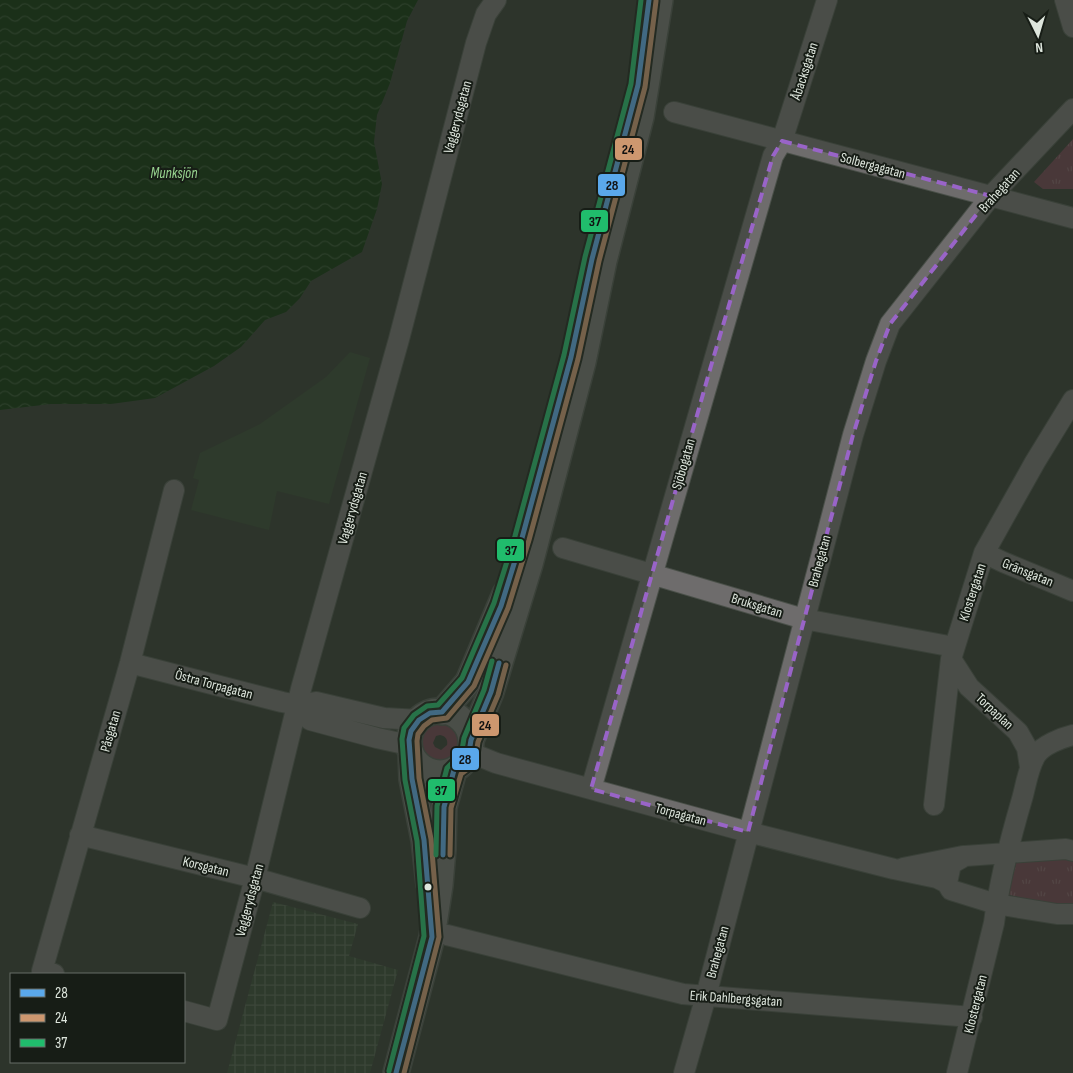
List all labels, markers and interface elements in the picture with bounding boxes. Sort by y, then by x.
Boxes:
north arrow [1013,10,1063,60]
text: N [1035,39,1044,56]
street label: Åbacksgatan [787,40,822,103]
street label: Vaggerydsgatan [440,79,475,155]
line badge: 24 [614,137,643,161]
text: 24 [622,141,635,158]
street label: Solbergagatan [838,149,907,182]
water label: Munksjön [151,164,197,183]
street label: Brahegatan [975,165,1024,216]
line badge: 28 [597,173,626,197]
text: 28 [606,177,619,194]
line badge: 37 [580,209,609,233]
text: 37 [589,213,602,230]
street label: Sjöbogatan [668,437,699,492]
street label: Vaggerydsgatan [334,470,371,546]
street label: Brahegatan [804,533,835,589]
line badge: 37 [496,538,525,562]
text: 37 [505,542,518,559]
street label: Gränsgatan [1000,555,1056,590]
street label: Klostergatan [955,561,990,623]
street label: Bruksgatan [729,590,784,621]
street label: Östra Torpagatan [173,666,255,703]
street label: Torpaplan [972,690,1017,733]
street label: Påsgatan [96,708,125,754]
line badge: 24 [471,713,500,737]
text: 24 [479,717,492,734]
line badge: 28 [451,747,480,771]
text: 28 [459,751,472,768]
line badge: 37 [427,778,456,802]
text: 37 [435,782,448,799]
street label: Torpagatan [653,800,708,829]
street label: Korsgatan [181,853,231,880]
street label: Vaggerydsgatan [232,862,267,938]
unlabelled marker [423,882,433,892]
street label: Brahegatan [702,924,733,980]
legend [10,973,185,1063]
street label: Klostergatan [960,973,991,1035]
text: 28 [55,984,68,1003]
street label: Erik Dahlbergsgatan [689,987,783,1010]
text: 24 [55,1009,67,1028]
text: 37 [55,1034,67,1053]

